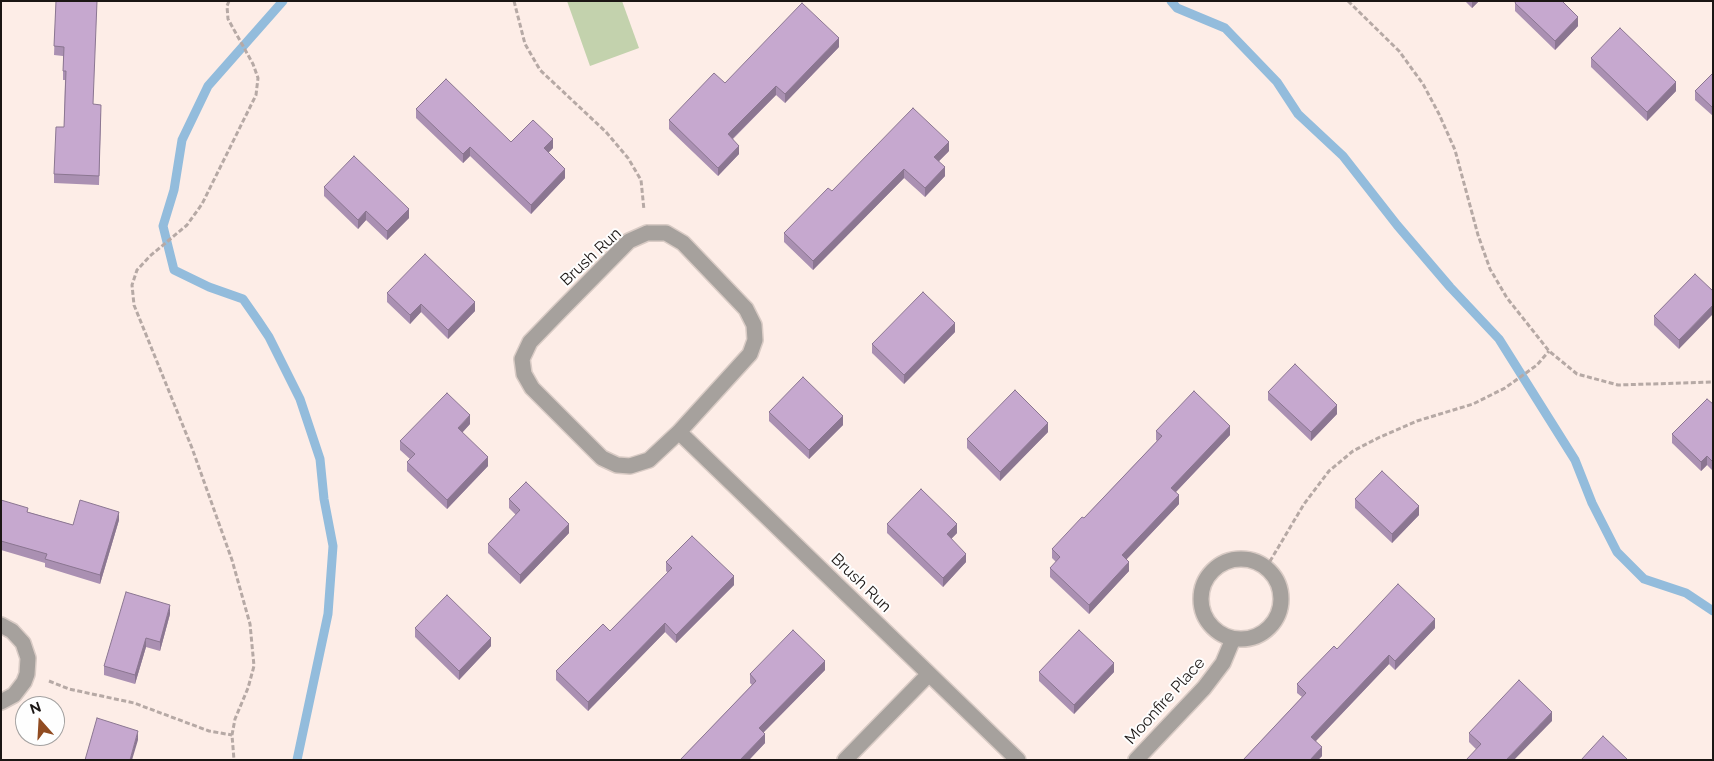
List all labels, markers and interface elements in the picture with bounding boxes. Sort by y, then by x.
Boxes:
street label: Brush Run [557,224,625,290]
street label: Brush Run [827,550,895,616]
street label: Moonfire Place [1121,654,1209,748]
north arrow [15,696,65,746]
text: N [28,698,43,717]

